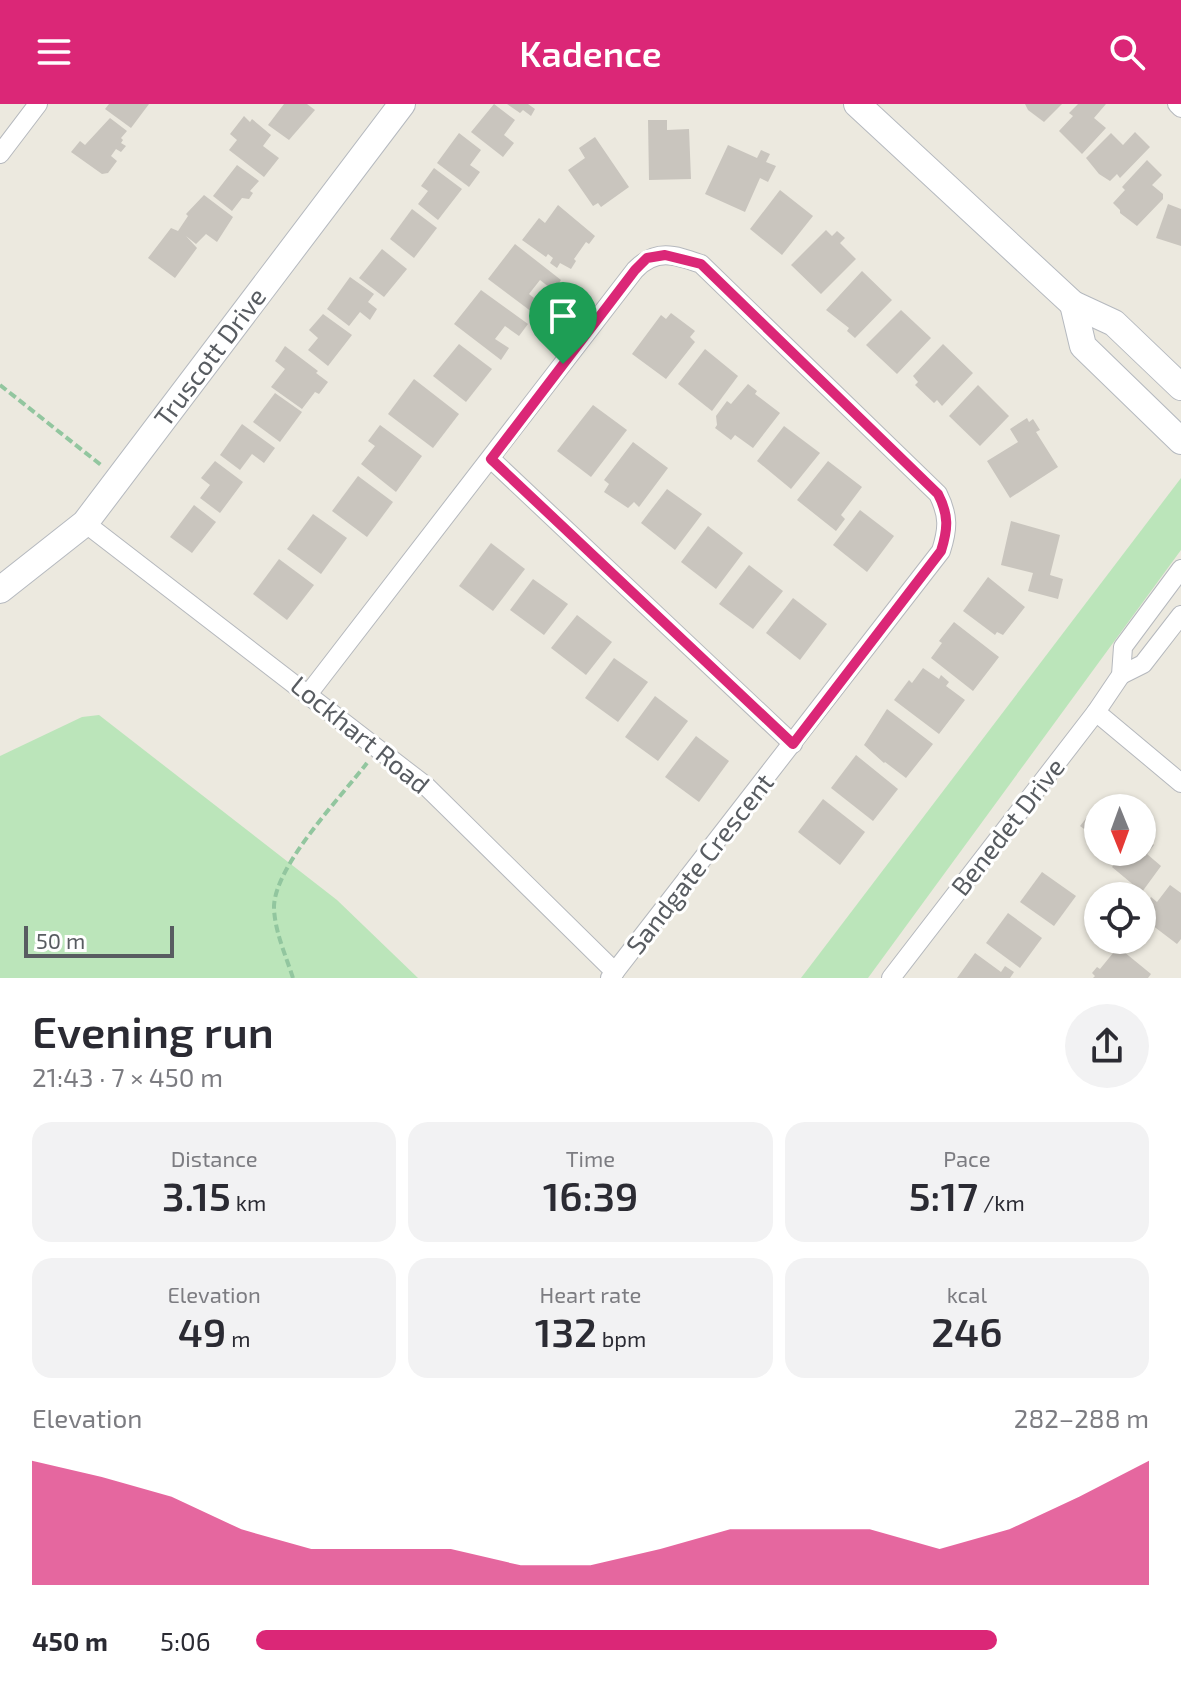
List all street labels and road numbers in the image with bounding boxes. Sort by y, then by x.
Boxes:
street label: Truscott Drive [147,281,272,432]
street label: Lockhart Road [285,668,437,799]
street label: Benedet Drive [944,751,1070,901]
street label: Sandgate Crescent [619,766,779,960]

